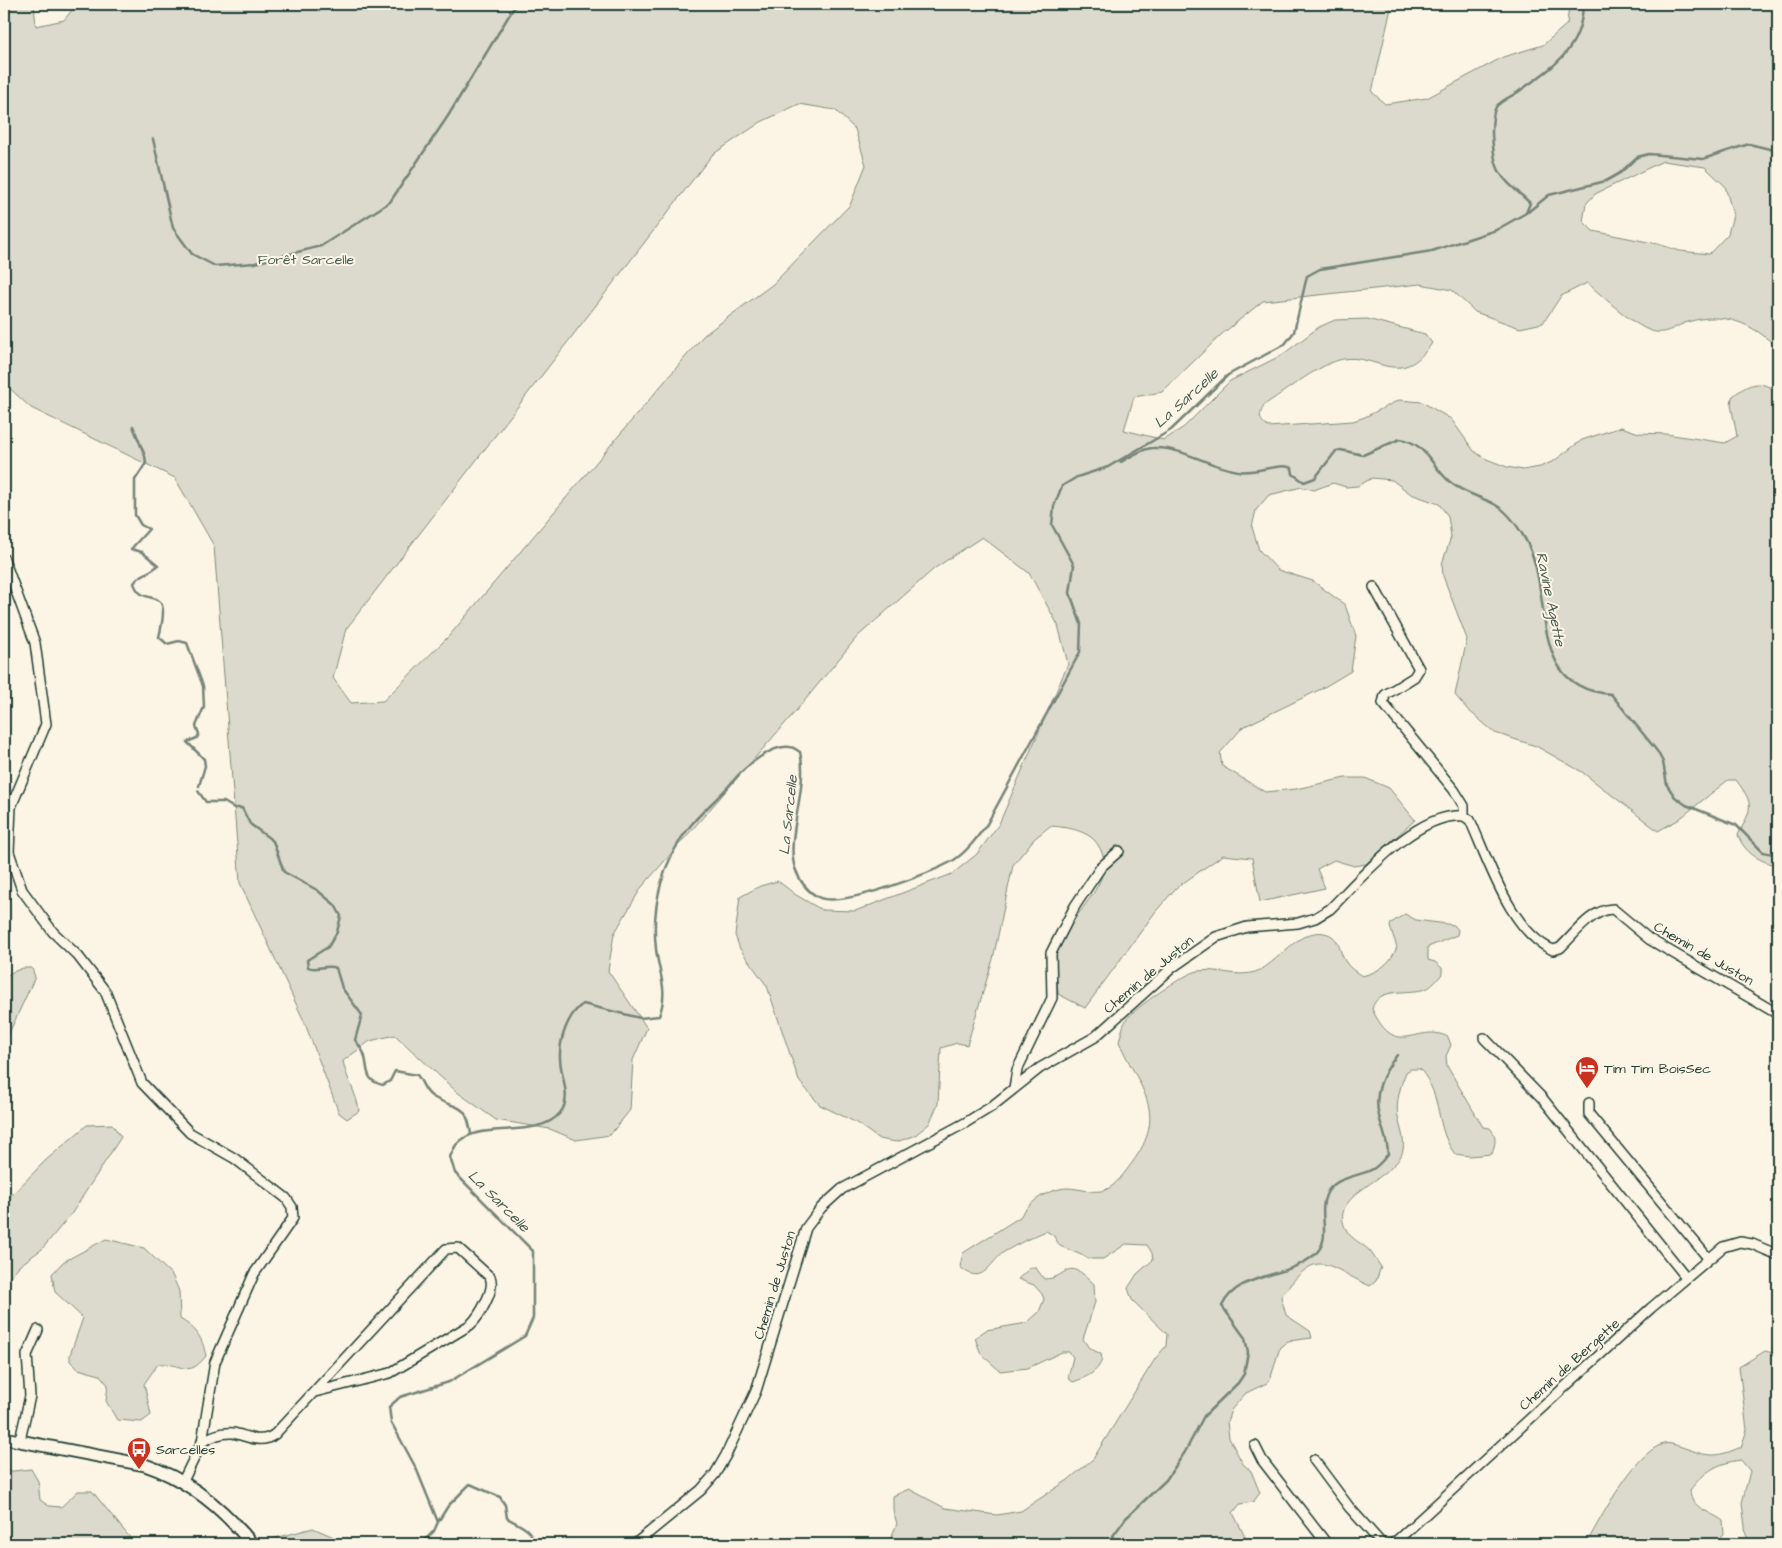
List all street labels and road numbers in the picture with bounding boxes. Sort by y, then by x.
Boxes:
street label: Chemin de Juston [1650,917,1757,991]
street label: Chemin de Juston [1099,931,1198,1019]
street label: Chemin de Juston [749,1229,801,1342]
street label: Chemin de Bergette [1515,1314,1625,1415]

